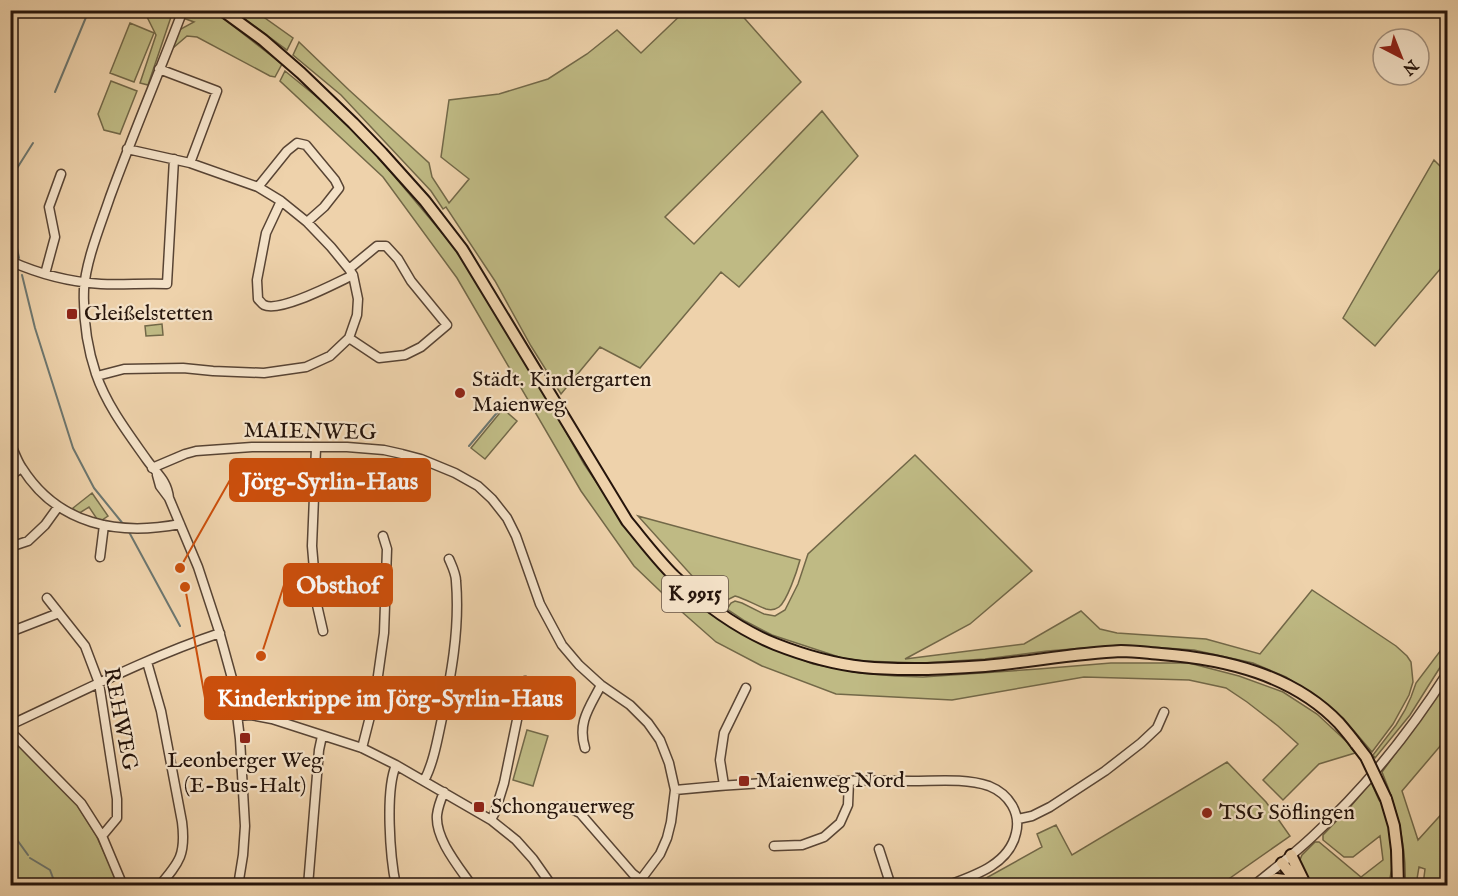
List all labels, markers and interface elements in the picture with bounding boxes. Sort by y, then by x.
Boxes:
north arrow [1371,27,1431,87]
text: N [1398,54,1422,79]
place label: Gleißelstetten [84,300,213,328]
marker: Gleißelstetten [65,307,79,321]
place label: Städt. Kindergarten Maienweg [472,366,652,419]
marker: Städt. Kindergarten Maienweg [453,386,467,400]
street label: MAIENWEG [243,417,377,447]
callout: Jörg-Syrlin-Haus [230,459,430,501]
text: Jörg-Syrlin-Haus [239,467,419,498]
callout: Obsthof [284,564,392,606]
text: Obsthof [296,571,384,602]
road number: K 9915 [662,576,728,612]
street label: REHWEG [96,665,144,773]
callout: Kinderkrippe im Jörg-Syrlin-Haus [205,677,575,719]
text: Kinderkrippe im Jörg-Syrlin-Haus [217,684,564,715]
marker: Leonberger Weg (E-Bus-Halt) [238,731,252,745]
place label: Leonberger Weg (E-Bus-Halt) [167,747,324,800]
place label: Maienweg Nord [756,767,905,795]
marker: Maienweg Nord [737,774,751,788]
place label: Schongauerweg [491,793,635,821]
place label: TSG Söflingen [1219,799,1355,827]
marker: Schongauerweg [472,800,486,814]
marker: TSG Söflingen [1200,806,1214,820]

